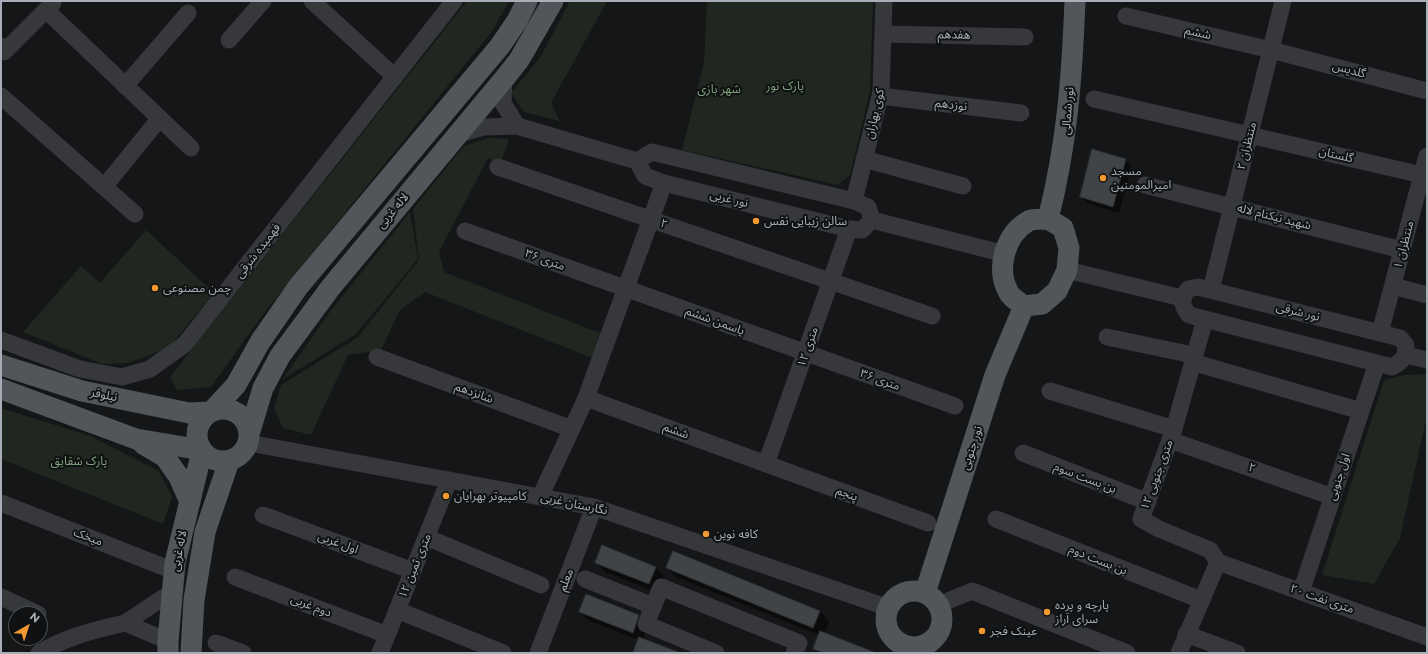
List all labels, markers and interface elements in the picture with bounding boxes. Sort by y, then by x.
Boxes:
street label: ششم [1184,23,1212,43]
street label: هفدهم [937,28,971,42]
street label: گلدیس [1331,59,1367,81]
park label: پارک نور [766,79,804,93]
park label: شهر بازی [697,82,741,96]
street label: نور شمالی [1059,86,1077,136]
street label: کوی بهاران [862,88,888,140]
street label: نوزدهم [934,96,968,114]
street label: منتظران ۲ [1234,121,1260,171]
street label: گلستان [1317,144,1355,166]
place label: مسجد امیرالمومنین [1111,164,1171,192]
marker: مسجد امیرالمومنین [1098,173,1108,183]
street label: نور غربی [708,187,750,211]
street label: لاله غربی [374,190,412,232]
street label: شهید نیکنام لاله [1235,201,1313,233]
place label: سالن زیبایی نفس [764,214,847,228]
street label: ۲ [658,216,670,232]
marker: سالن زیبایی نفس [751,216,761,226]
street label: منتظران ۱ [1391,219,1417,271]
street label: فهمیده شرقی [232,221,284,281]
street label: ۳۶ متری [523,246,567,274]
place label: چمن مصنوعی [163,281,231,295]
marker: چمن مصنوعی [150,283,160,293]
street label: نور شرقی [1275,300,1321,324]
street label: یاسمن ششم [684,304,746,338]
street label: ۱۲ متری [794,325,822,369]
street label: ۳۶ متری [858,366,902,394]
street label: شانزدهم [453,379,495,407]
street label: نیلوفر [89,385,119,405]
street label: ششم [661,420,691,442]
street label: نور جنوبی [958,424,986,472]
street label: ۱۲ متری جنوبی [1138,438,1176,512]
street label: اول جنوبی [1325,452,1353,502]
park label: پارک شقایق [51,454,107,468]
street label: بن بست سوم [1052,460,1118,496]
street label: ۲ [1246,460,1258,476]
street label: پنجم [834,483,860,505]
place label: کامپیوتر بهرایان [454,489,527,503]
street label: نگارستان غربی [539,490,609,518]
marker: کامپیوتر بهرایان [441,491,451,501]
street label: میخک [71,525,105,549]
place label: کافه نوین [714,527,758,541]
street label: لاله غربی [168,529,190,573]
street label: اول غربی [316,529,360,557]
marker: کافه نوین [701,529,711,539]
street label: ۱۲ متری ثمین [396,532,434,600]
street label: بن بست دوم [1067,542,1129,578]
street label: معلم [555,567,577,593]
street label: ۲۰ متری نفت [1288,581,1356,617]
street label: دوم غربی [289,592,333,620]
place label: پارچه و پرده سرای آراز [1055,598,1109,626]
north arrow [8,606,48,646]
marker: پارچه و پرده سرای آراز [1042,607,1052,617]
text: N [27,609,43,626]
place label: عینک فجر [990,624,1037,638]
marker: عینک فجر [977,626,987,636]

